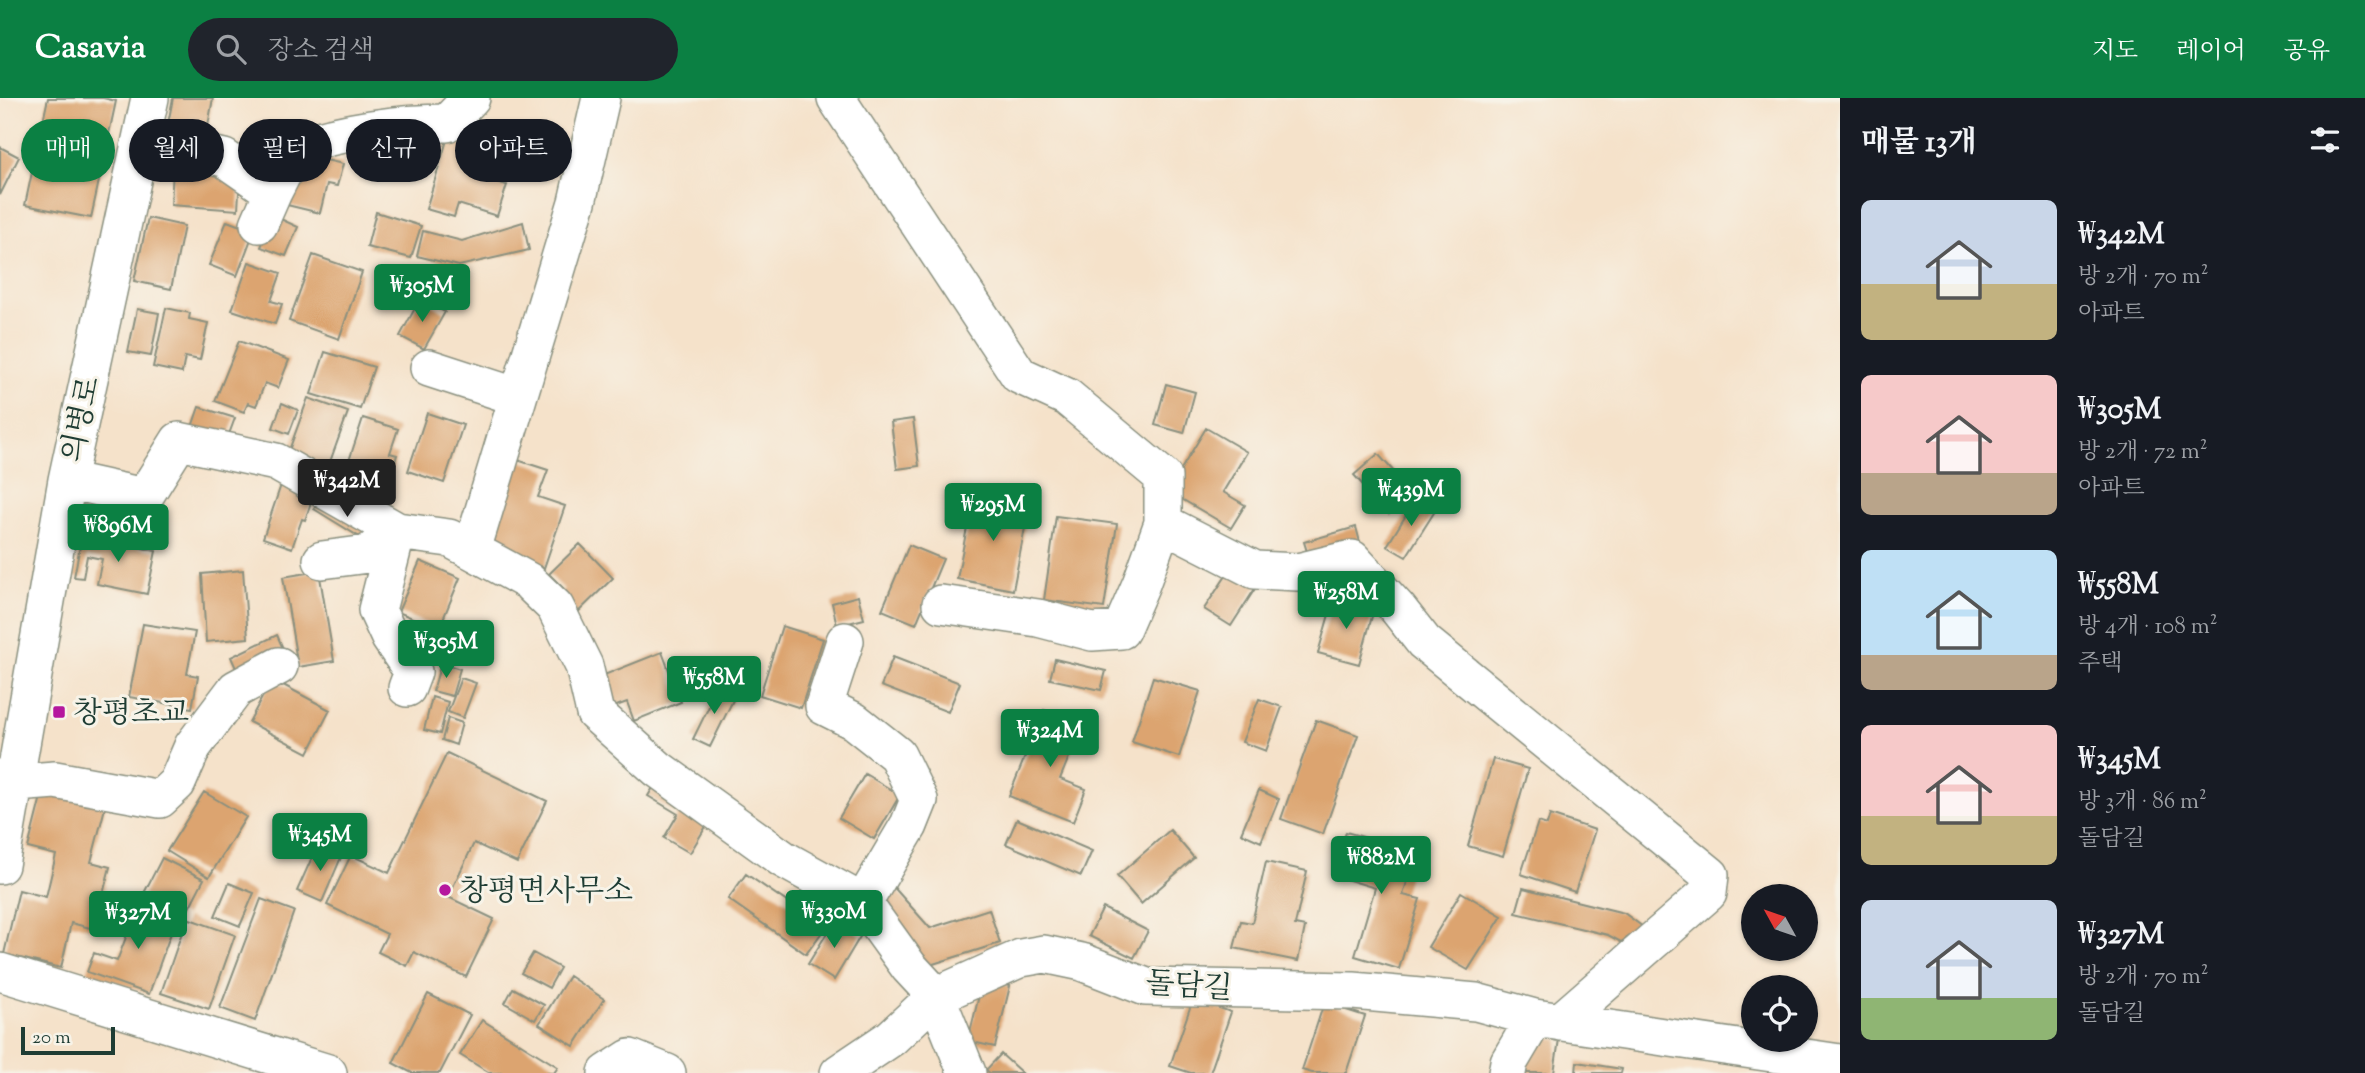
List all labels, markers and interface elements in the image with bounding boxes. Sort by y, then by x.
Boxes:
search box [188,18,678,81]
text: Casavia [35,25,146,73]
icon: search [212,30,250,68]
text: 장소 검색 [268,33,374,70]
text: 지도 [2092,35,2138,69]
text: 레이어 [2176,35,2246,69]
text: 공유 [2284,35,2330,69]
chip: 매매 [21,119,115,182]
chip: 월세 [129,119,224,182]
chip: 필터 [238,119,332,182]
chip: 신규 [346,119,441,182]
chip: 아파트 [455,119,572,182]
icon: filters [2306,121,2344,159]
text: 매물 13개 [1861,122,1977,165]
text: ₩342M [2078,214,2165,257]
icon: home [1917,228,2001,312]
text: 방 2개 · 70 m² [2078,261,2209,294]
pin: ₩305M [373,264,471,324]
text: ₩305M [390,270,454,303]
text: 아파트 [2078,298,2145,331]
street label: 의병로 [52,373,113,467]
text: ₩305M [2078,389,2161,432]
icon: home [1917,403,2001,487]
text: 방 2개 · 72 m² [2078,436,2207,469]
pin: ₩342M [298,460,396,519]
text: ₩342M [314,465,380,498]
pin: ₩439M [1362,468,1460,528]
text: 아파트 [2078,473,2145,506]
text: ₩439M [1378,474,1444,507]
pin: ₩295M [944,484,1042,543]
text: ₩295M [961,489,1025,522]
pin: ₩896M [69,504,167,564]
text: ₩896M [84,510,152,543]
text: ₩558M [2078,564,2159,607]
pin: ₩258M [1297,572,1395,631]
text: ₩258M [1314,577,1378,610]
icon: home [1917,578,2001,662]
text: 방 4개 · 108 m² [2078,611,2217,644]
pin: ₩305M [397,620,495,680]
text: ₩305M [414,626,478,659]
text: 주택 [2078,648,2122,681]
pin: ₩558M [665,656,763,716]
text: ₩558M [683,662,745,695]
place label: 창평초교 [73,693,189,736]
marker: 창평초교 [51,704,67,720]
pin: ₩324M [1001,710,1099,769]
text: ₩324M [1017,715,1083,748]
text: ₩345M [2078,739,2161,782]
icon: home [1917,753,2001,837]
text: 방 3개 · 86 m² [2078,786,2207,819]
pin: ₩345M [271,814,369,873]
text: ₩345M [288,819,352,852]
text: 돌담길 [2078,823,2145,856]
pin: ₩882M [1332,836,1430,896]
text: ₩882M [1347,842,1415,875]
place label: 창평면사무소 [459,871,633,914]
marker: 창평면사무소 [437,882,453,898]
north arrow [1741,884,1818,961]
map controls [1741,884,1818,1052]
pin: ₩330M [785,890,883,950]
pin: ₩327M [89,892,187,951]
text: ₩330M [802,896,866,929]
text: ₩327M [105,897,171,930]
text: ₩327M [2078,914,2164,957]
icon: home [1917,928,2001,1012]
text: 방 2개 · 70 m² [2078,961,2209,994]
street label: 돌담길 [1144,963,1234,1012]
button: locate [1741,975,1818,1052]
text: 돌담길 [2078,998,2145,1031]
scale bar [21,1024,116,1056]
text: 20 m [32,1025,71,1052]

